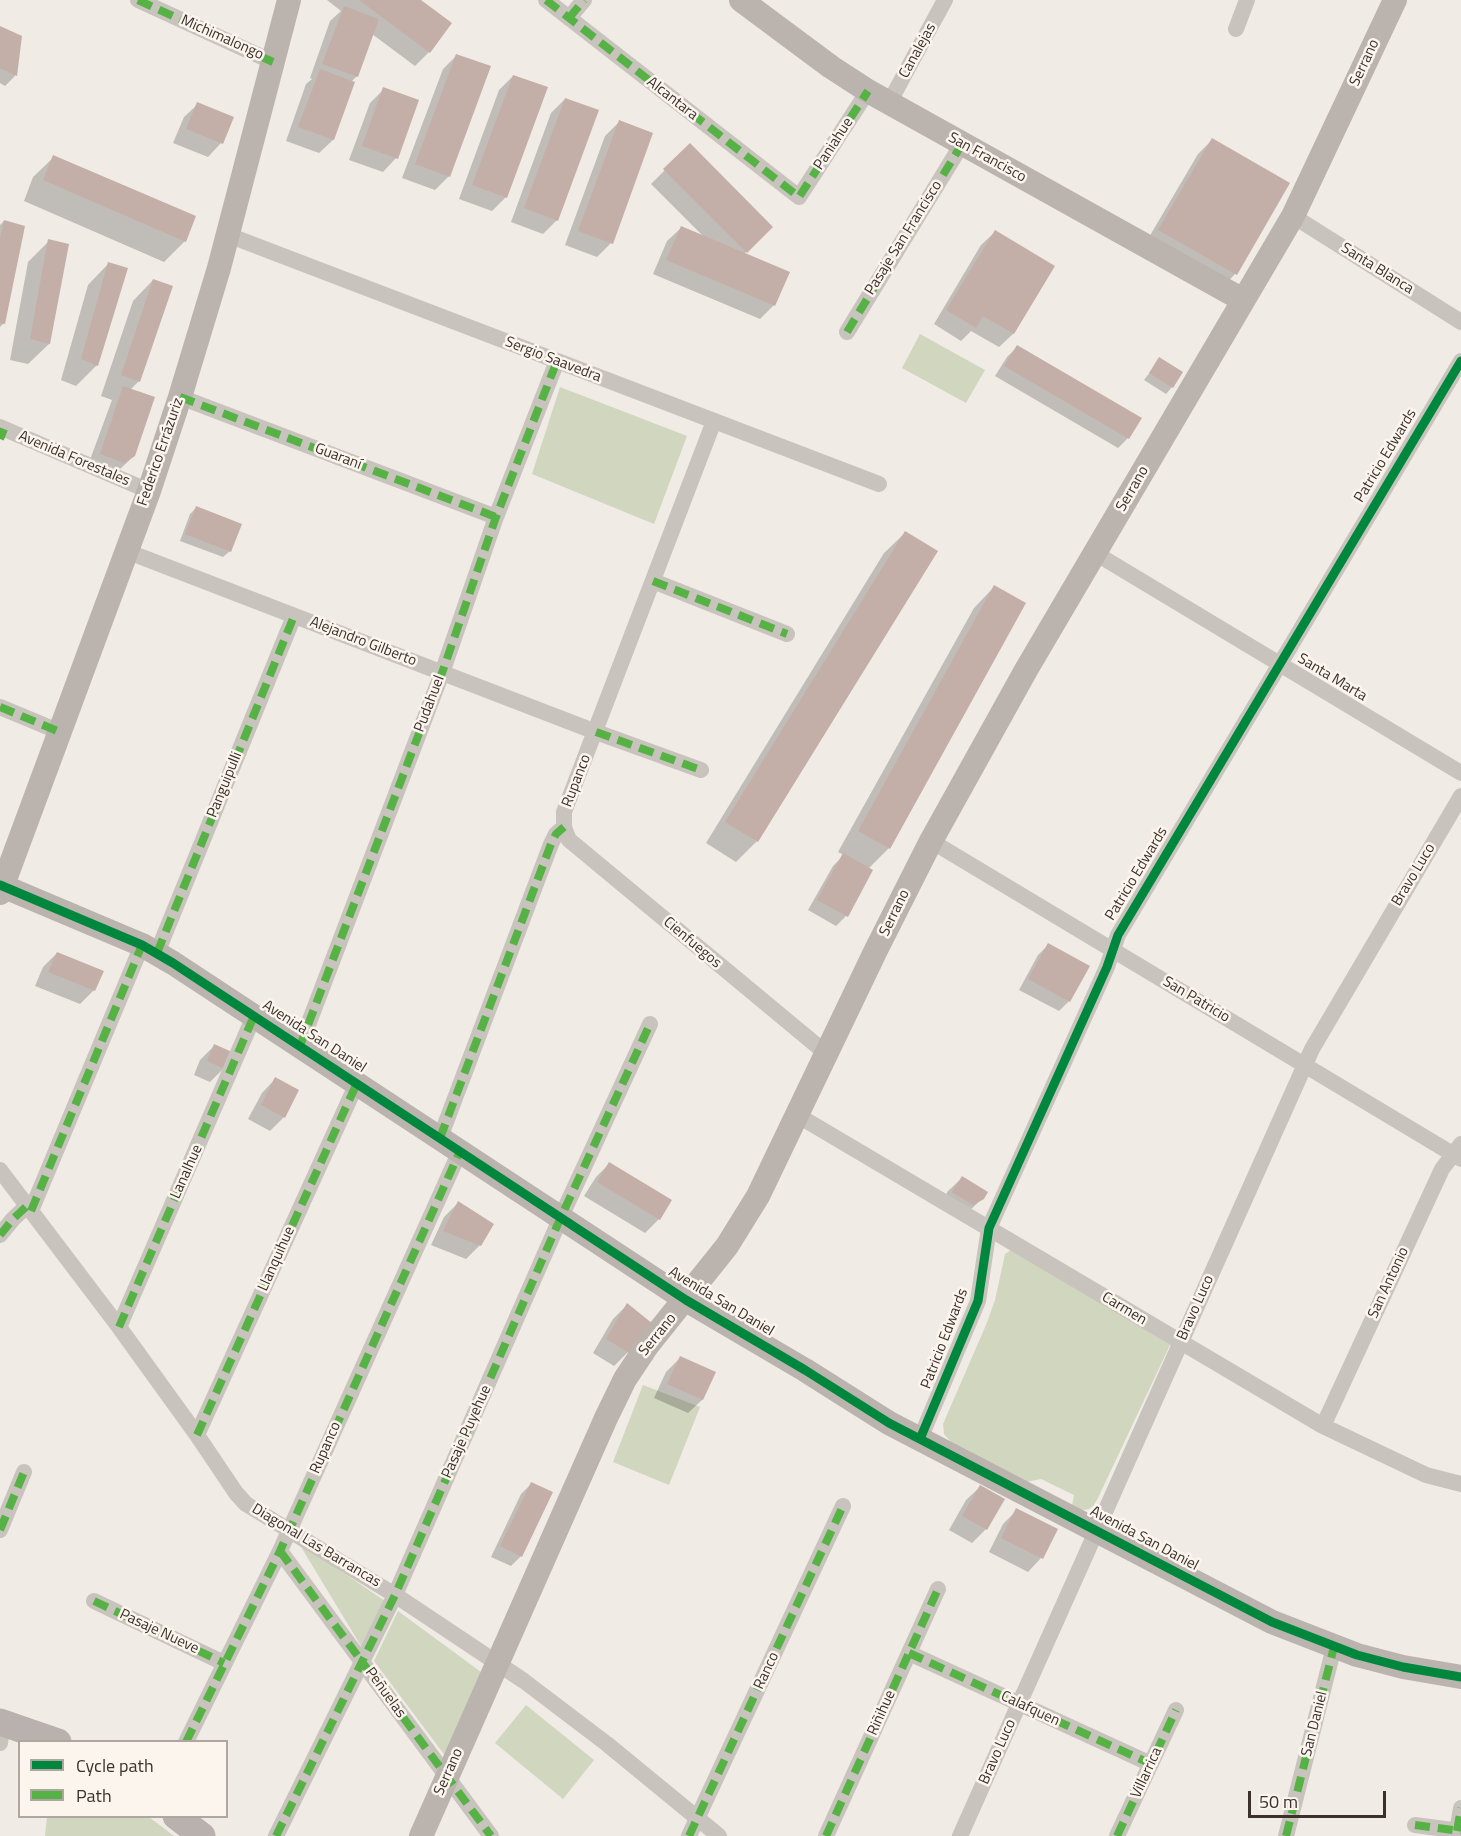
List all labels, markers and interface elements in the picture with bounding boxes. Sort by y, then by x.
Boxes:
street label: Michimalongo [178,12,266,64]
street label: Canalejas [896,20,940,82]
street label: Serrano [1346,37,1384,89]
street label: Alcantara [643,73,701,125]
street label: Paniahue [810,114,858,174]
street label: San Francisco [945,129,1029,187]
street label: Pasaje San Francisco [862,177,946,299]
street label: Santa Blanca [1337,240,1417,298]
street label: Sergio Saavedra [502,333,604,387]
street label: Federico Errázuriz [134,396,188,508]
street label: Patricio Edwards [1351,406,1421,506]
street label: Avenida Forestales [16,427,132,491]
street label: Guaraní [312,440,364,474]
street label: Serrano [1113,463,1153,515]
street label: Alejandro Gilberto [307,613,419,671]
street label: Santa Marta [1294,650,1370,706]
street label: Pudahuel [411,673,449,735]
street label: Panguipulli [204,749,246,821]
street label: Rupanco [559,752,595,810]
street label: Patricio Edwards [1102,824,1172,924]
street label: Bravo Luco [1388,841,1440,909]
street label: Serrano [876,887,914,939]
street label: Cienfuegos [659,914,725,972]
street label: San Patricio [1159,973,1233,1027]
street label: Avenida San Daniel [259,997,369,1077]
street label: Lanalhue [167,1142,207,1202]
street label: Llanquihue [255,1224,299,1294]
street label: San Antonio [1365,1245,1413,1321]
street label: Avenida San Daniel [665,1263,777,1341]
street label: Bravo Luco [1174,1273,1218,1343]
street label: Patricio Edwards [918,1286,972,1392]
street label: Carmen [1098,1289,1150,1329]
street label: Serrano [635,1310,681,1360]
street label: Pasaje Puyehue [438,1383,496,1481]
street label: Rupanco [307,1419,345,1477]
street label: Diagonal Las Barrancas [248,1500,384,1592]
street label: Avenida San Daniel [1087,1503,1201,1575]
street label: Pasaje Nueve [117,1606,201,1658]
street label: Ranco [751,1649,783,1693]
street label: Peñuelas [361,1664,409,1722]
street label: Riñihue [864,1688,900,1738]
street label: Calafquen [998,1688,1062,1730]
street label: San Daniel [1298,1690,1332,1758]
street label: Bravo Luco [976,1717,1020,1787]
legend [18,1740,228,1818]
street label: Villarrica [1127,1745,1167,1801]
street label: Serrano [431,1746,467,1798]
text: Cycle path [76,1752,154,1779]
scale bar [1251,1779,1389,1817]
text: Path [76,1782,112,1809]
text: 50 m [1259,1788,1298,1815]

